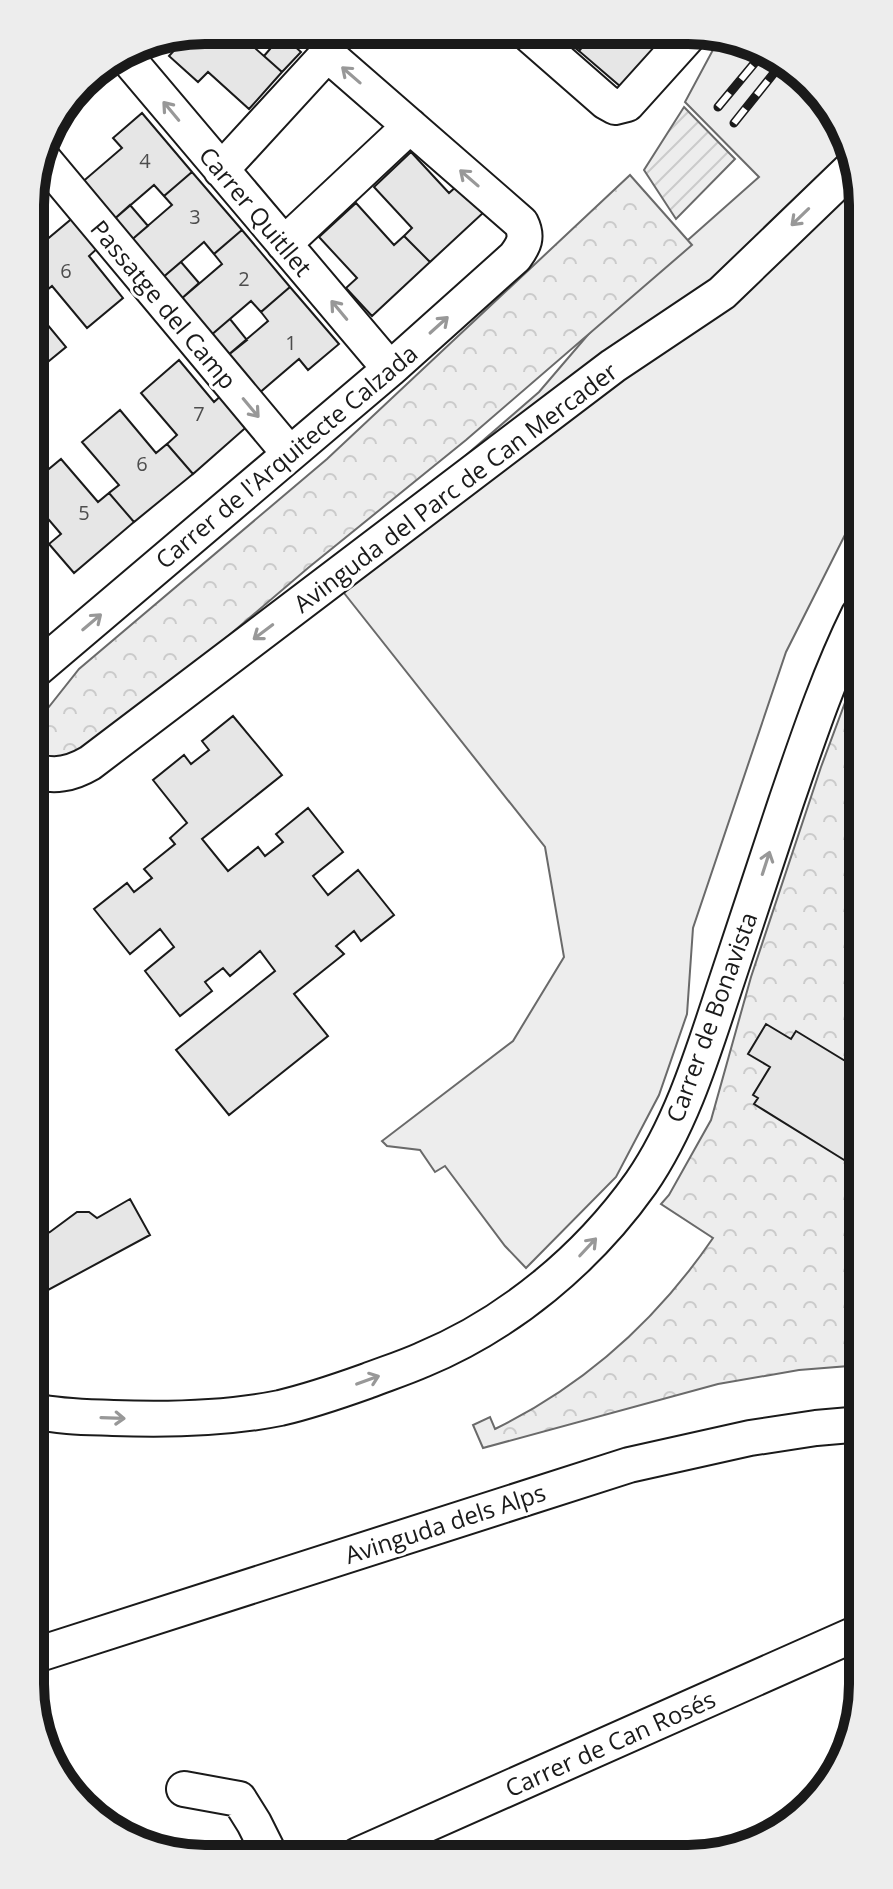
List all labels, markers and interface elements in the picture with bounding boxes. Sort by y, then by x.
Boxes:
one-way arrow [342,67,362,85]
one-way arrow [162,101,180,122]
street label: Carrer Quitllet [192,139,320,283]
house number: 4 [139,147,151,174]
one-way arrow [460,169,480,187]
house number: 3 [189,203,201,230]
one-way arrow [791,207,811,225]
street label: Passatge del Camp [84,213,244,395]
house number: 6 [60,257,72,284]
house number: 2 [238,265,250,292]
one-way arrow [330,300,348,320]
one-way arrow [428,317,448,335]
house number: 1 [285,329,297,356]
street label: Carrer de l'Arquitecte Calzada [148,336,424,576]
street label: Avinguda del Parc de Can Mercader [286,354,624,620]
one-way arrow [242,398,260,418]
house number: 7 [193,400,205,427]
house number: 6 [136,450,148,477]
house number: 5 [78,499,90,526]
one-way arrow [82,613,102,631]
one-way arrow [253,623,274,640]
one-way arrow [760,850,775,875]
street label: Carrer de Bonavista [658,907,764,1127]
one-way arrow [578,1237,596,1257]
one-way arrow [355,1372,380,1387]
one-way arrow [99,1411,126,1426]
street label: Avinguda dels Alps [340,1475,550,1571]
street label: Carrer de Can Rosés [500,1682,720,1804]

